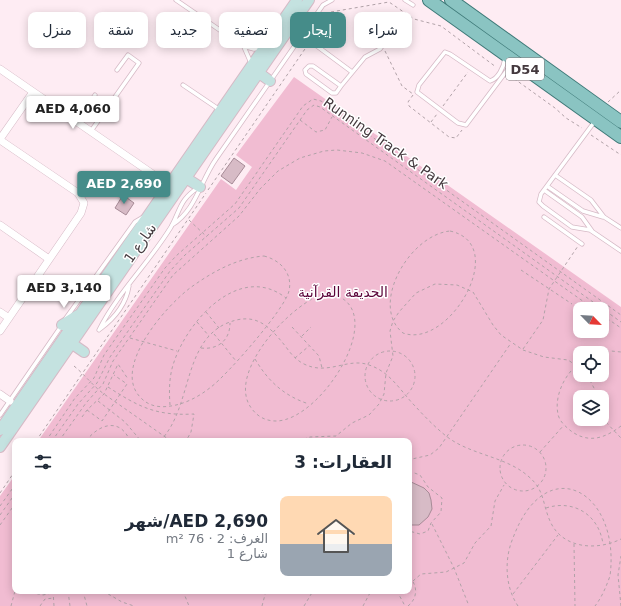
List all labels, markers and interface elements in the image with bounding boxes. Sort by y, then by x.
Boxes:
chip: منزل [28,12,86,48]
chip: شقة [94,12,148,48]
chip: جديد [156,12,211,48]
chip: تصفية [219,12,282,48]
chip: إيجار [290,12,346,48]
chip: شراء [354,12,412,48]
road number: D54 [506,58,544,80]
street label: Running Track & Park [321,94,452,193]
pin: AED 4,060 [27,96,119,130]
text: AED 4,060 [35,101,111,116]
pin: AED 2,690 [78,171,170,205]
text: AED 2,690 [86,176,162,191]
street label: شارع 1 [121,220,160,266]
pin: AED 3,140 [18,275,110,309]
text: AED 3,140 [26,280,102,295]
park label: الحديقة القرآنية [298,284,388,301]
north arrow [573,302,609,338]
map controls [573,302,609,426]
button: locate [573,346,609,382]
button: layers [573,390,609,426]
icon: filters [32,451,54,473]
text: العقارات: 3 [294,452,392,472]
text: AED 2,690/شهر [125,511,268,531]
icon: home [312,512,360,560]
text: الغرف: 2 · 76 m² [166,531,268,546]
text: شارع 1 [227,546,268,561]

